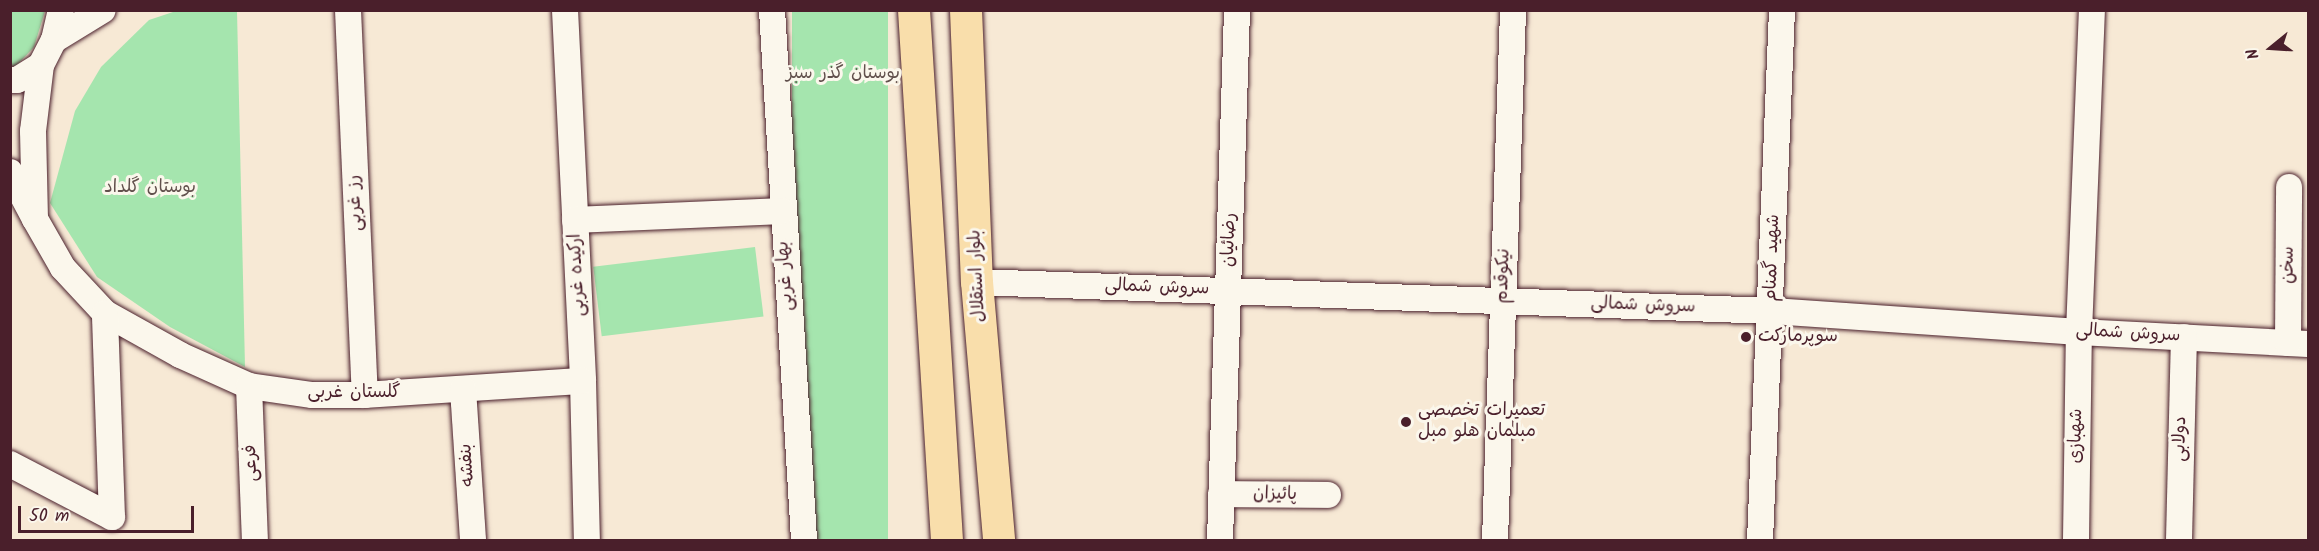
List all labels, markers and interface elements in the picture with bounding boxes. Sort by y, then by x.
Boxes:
north arrow [2241,18,2301,78]
text: N [2240,45,2267,62]
park label: بوستان گذر سبز [786,63,900,85]
street label: رز غربی [344,174,368,232]
park label: بوستان گلداد [104,177,196,199]
street label: رضائیان [1218,212,1242,268]
street label: شهید گمنام [1761,214,1785,302]
street label: بلوار استقلال [965,229,991,323]
street label: ارکیده غربی [565,233,591,317]
street label: بهار غربی [773,240,799,312]
street label: سخن [2278,246,2300,284]
street label: نیکوقدم [1492,248,1516,304]
street label: سروش شمالی [1104,275,1210,301]
street label: سروش شمالی [1590,293,1696,319]
street label: سروش شمالی [2075,320,2181,348]
place label: سوپرمارکت [1758,326,1838,348]
marker: سوپرمارکت [1739,330,1753,344]
street label: گلستان غربی [308,382,400,404]
place label: تعمیرات تخصصی مبلمان هلو مبل [1418,401,1545,444]
street label: شهبازی [2066,408,2088,464]
marker: تعمیرات تخصصی مبلمان هلو مبل [1399,415,1413,429]
street label: دولابی [2170,416,2192,462]
street label: بنفشه [456,443,480,487]
street label: فرعی [241,444,263,482]
street label: پائیزان [1253,484,1297,506]
scale bar [21,494,196,532]
text: 50 m [29,502,69,531]

